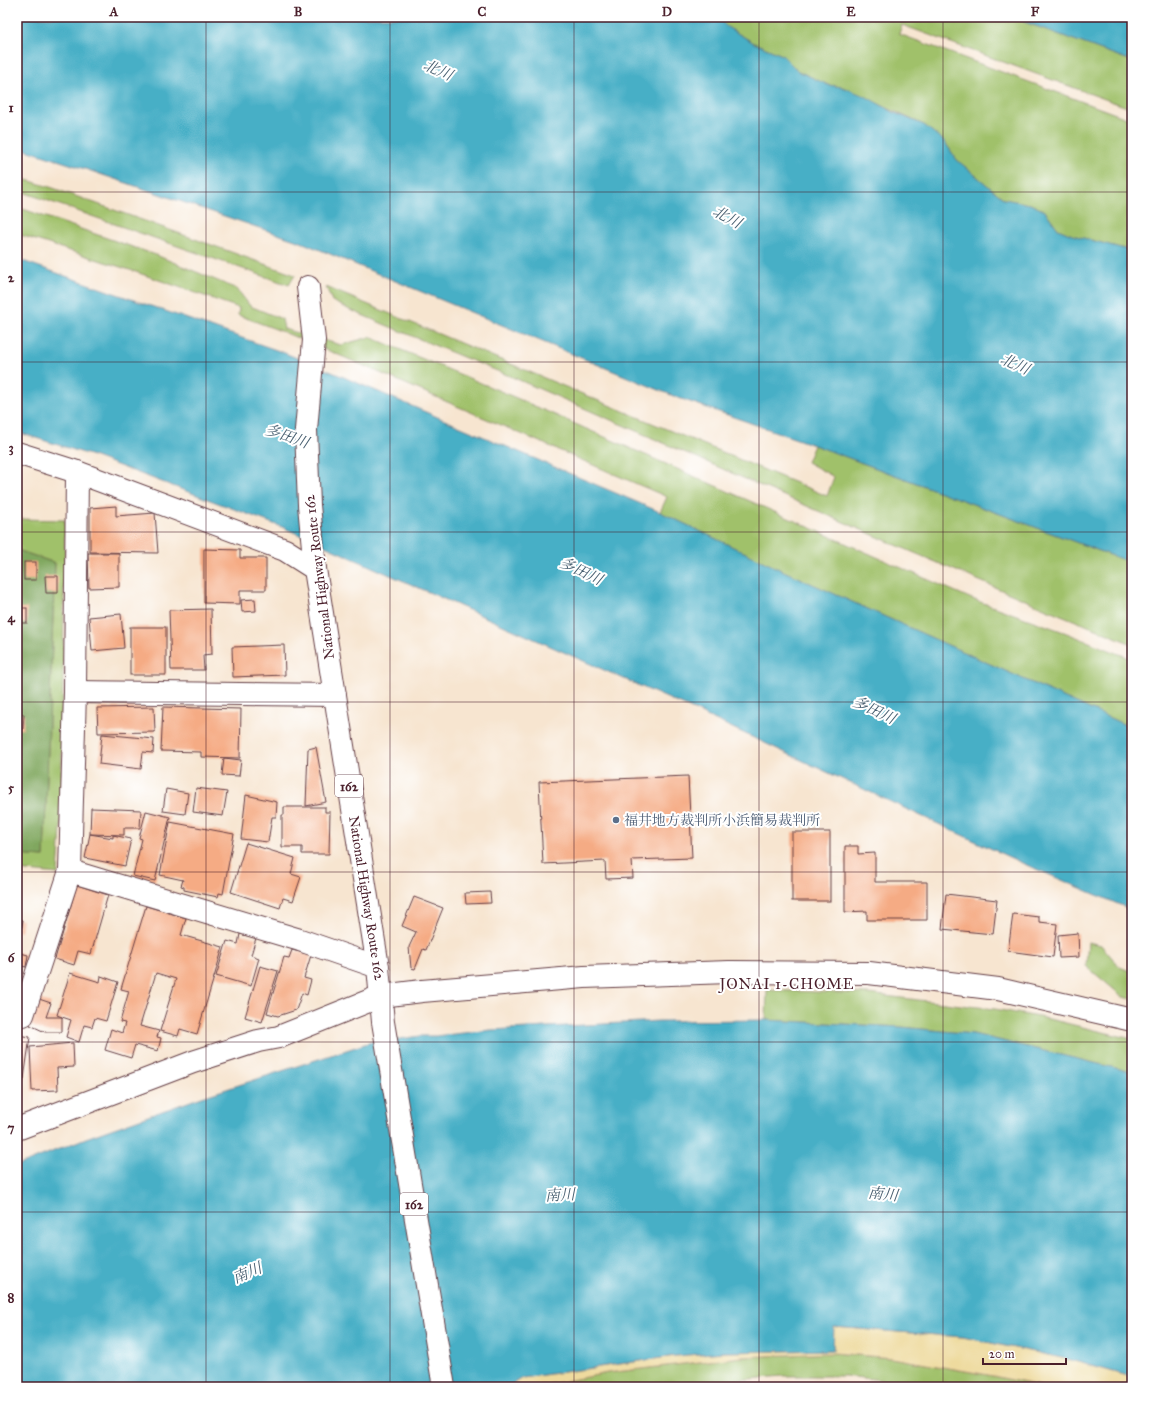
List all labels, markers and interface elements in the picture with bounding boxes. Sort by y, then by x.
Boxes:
text: A [109,4,119,20]
text: B [294,4,303,20]
text: C [478,4,487,20]
text: D [662,4,672,20]
text: E [846,4,856,20]
text: F [1031,4,1040,20]
water label: 北川 [421,56,457,85]
text: 1 [8,100,14,116]
water label: 北川 [710,202,746,233]
text: 2 [8,270,15,286]
water label: 北川 [998,350,1034,379]
water label: 多田川 [263,420,313,452]
text: 3 [8,440,14,456]
street label: National Highway Route 162 [301,493,338,660]
water label: 多田川 [557,553,607,590]
text: 4 [7,610,15,626]
water label: 多田川 [850,692,900,729]
road number: 162 [335,775,363,797]
text: 5 [8,780,15,796]
place label: 福井地方裁判所小浜簡易裁判所 [624,812,820,829]
street label: National Highway Route 162 [345,815,388,981]
marker: 福井地方裁判所小浜簡易裁判所 [611,815,621,825]
text: 6 [8,950,16,966]
district label: JONAI 1-CHOME [717,975,855,994]
text: 7 [8,1120,15,1136]
water label: 南川 [867,1183,901,1205]
water label: 南川 [545,1185,577,1205]
road number: 162 [400,1193,428,1215]
water label: 南川 [230,1258,266,1287]
text: 8 [8,1290,15,1306]
scale bar [983,1340,1066,1366]
text: 20 m [989,1347,1015,1361]

